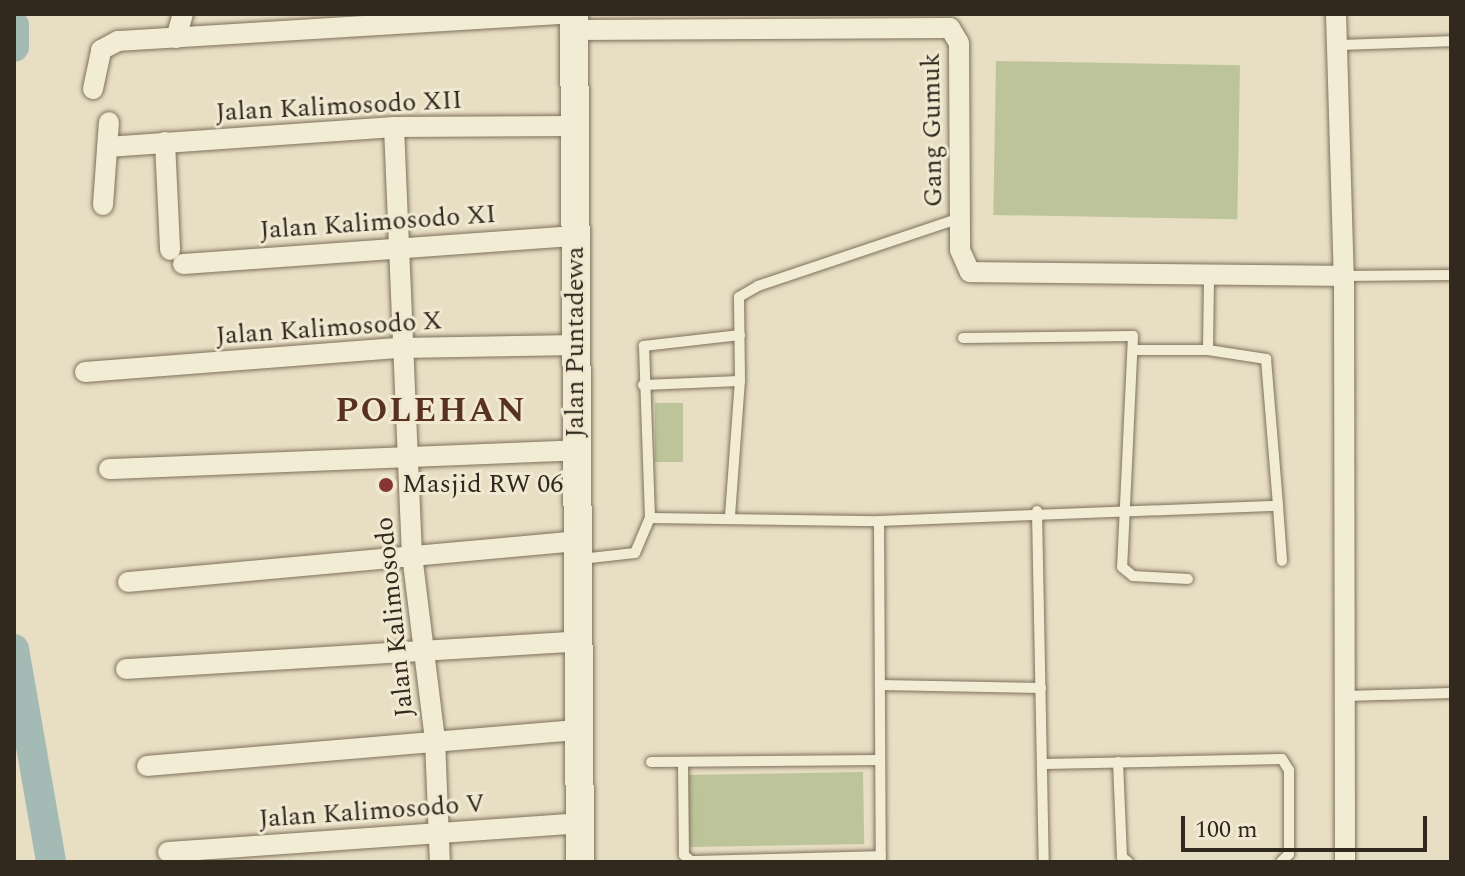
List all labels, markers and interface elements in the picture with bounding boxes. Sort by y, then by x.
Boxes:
street label: Gang Gumuk [916,53,950,207]
street label: Jalan Kalimosodo XII [215,85,463,129]
street label: Jalan Kalimosodo XI [259,199,497,247]
street label: Jalan Puntadewa [560,246,592,438]
street label: Jalan Kalimosodo X [215,306,443,352]
district label: POLEHAN [335,392,527,432]
place label: Masjid RW 06 [402,469,563,501]
marker: Masjid RW 06 [377,476,395,494]
street label: Jalan Kalimosodo [369,515,421,719]
street label: Jalan Kalimosodo V [258,789,486,835]
scale bar [1185,800,1431,850]
text: 100 m [1195,812,1258,848]

